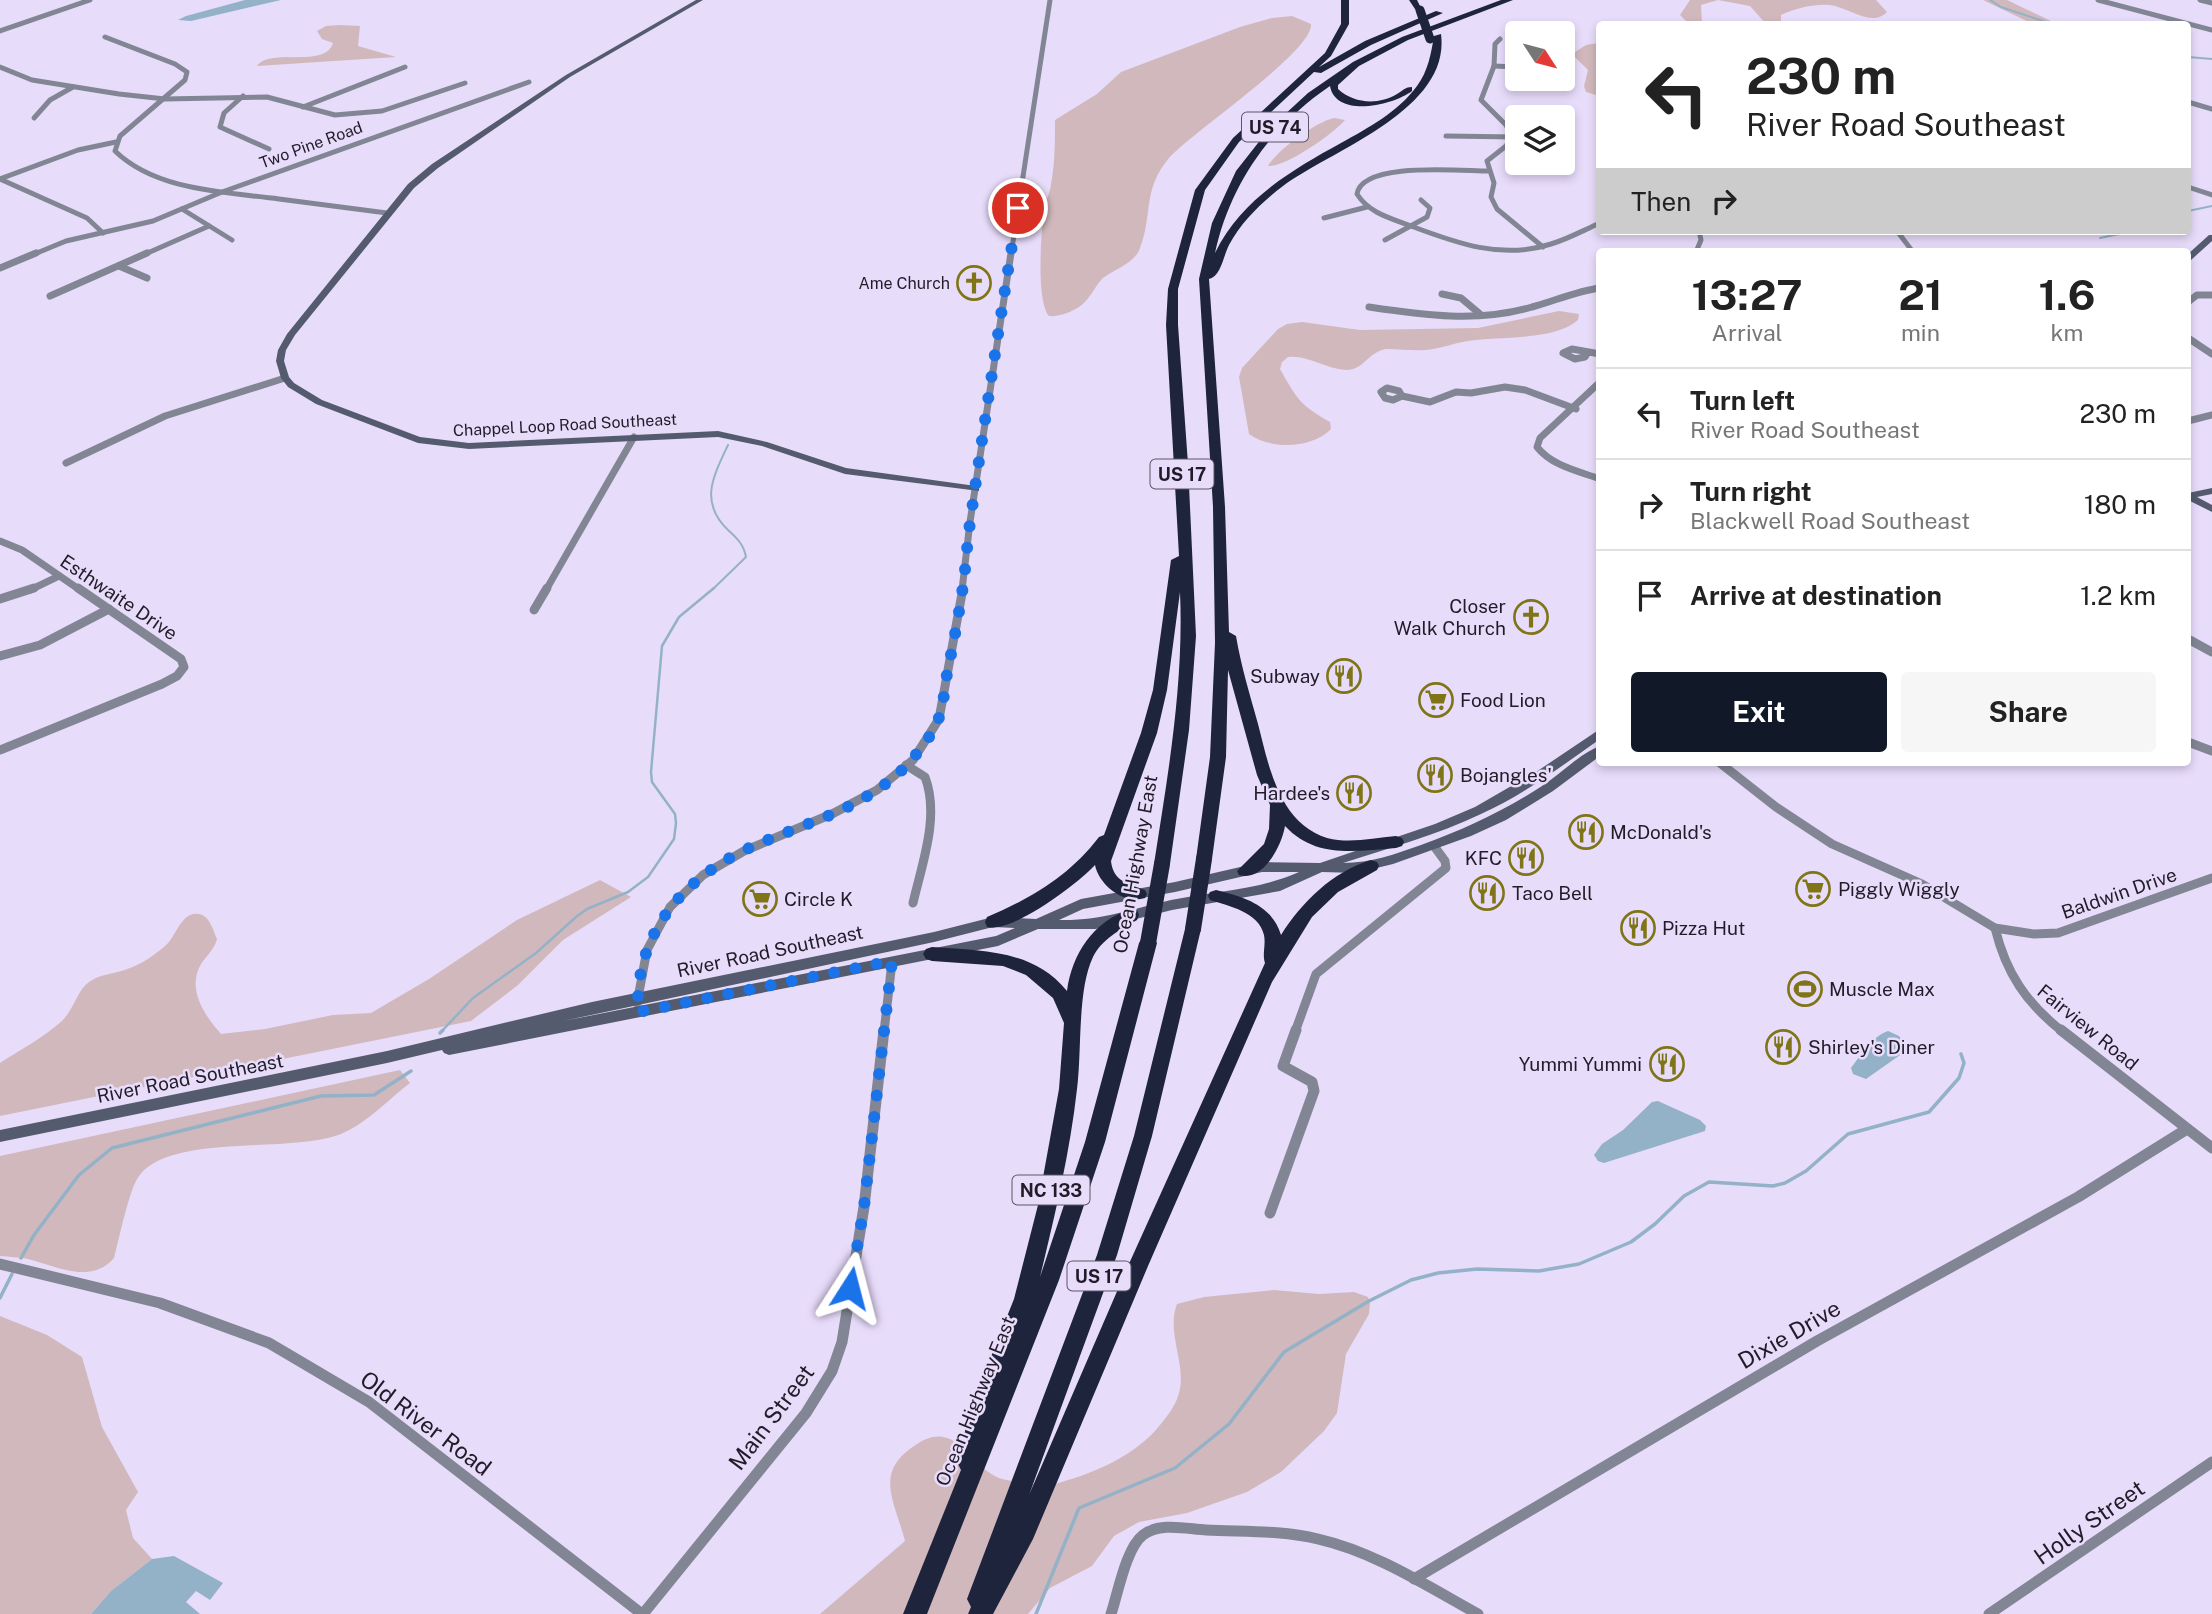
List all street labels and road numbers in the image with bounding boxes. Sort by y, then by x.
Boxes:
road number: US 74 [1242,112,1308,142]
street label: Two Pine Road [257,118,365,172]
street label: Chappel Loop Road Southeast [452,410,678,440]
road number: US 17 [1150,460,1214,488]
street label: Esthwaite Drive [56,550,182,644]
street label: Ocean Highway East [1108,773,1162,955]
street label: Baldwin Drive [2058,863,2180,923]
street label: River Road Southeast [675,920,865,982]
street label: Fairview Road [2033,980,2143,1074]
street label: River Road Southeast [95,1049,285,1107]
road number: NC 133 [1012,1176,1090,1204]
road number: US 17 [1068,1261,1130,1290]
street label: Dixie Drive [1733,1294,1845,1374]
street label: Ocean Highway East [931,1313,1019,1489]
street label: Main Street [723,1359,819,1475]
street label: Old River Road [355,1365,497,1481]
street label: Holly Street [2029,1474,2149,1570]

